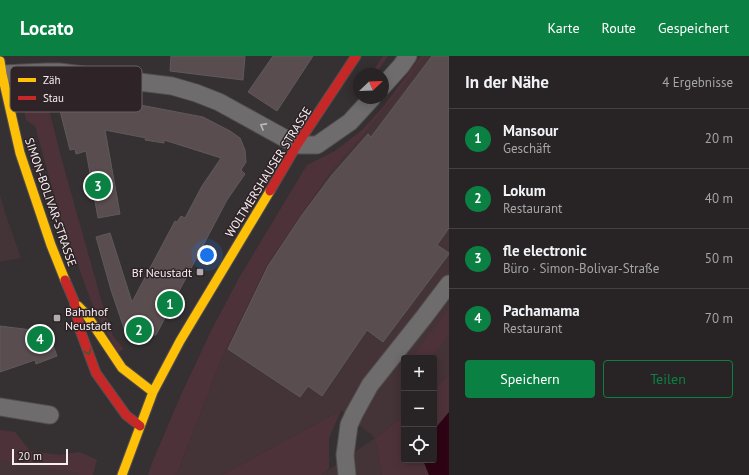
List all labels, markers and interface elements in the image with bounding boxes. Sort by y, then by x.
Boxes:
text: Locato [20,16,74,40]
text: Karte [548,19,580,37]
text: Route [602,19,636,37]
text: Gespeichert [658,19,729,37]
legend [10,66,142,112]
north arrow [353,68,389,104]
text: In der Nähe [465,71,549,93]
text: Zäh [43,73,60,87]
text: 4 Ergebnisse [662,74,733,91]
text: Stau [43,91,64,105]
street label: WOLTMERSHAUSER STRASSE [222,104,314,240]
text: Mansour [503,121,558,140]
one-way arrow [260,123,267,131]
text: 1 [474,130,482,147]
text: 20 m [705,130,733,147]
street label: SIMON-BOLIVAR-STRASSE [22,136,80,268]
text: Geschäft [503,140,551,157]
pin: 3 [85,171,111,201]
text: Lokum [503,181,546,200]
text: 2 [474,190,482,207]
text: 40 m [705,190,733,207]
text: Restaurant [503,200,562,217]
text: fle electronic [503,241,587,260]
your location [197,245,217,265]
text: 3 [474,250,482,267]
text: 50 m [705,250,733,267]
text: Büro · Simon-Bolivar-Straße [503,260,659,277]
place label: Bf Neustadt [132,265,192,280]
marker: Bf Neustadt [195,267,205,277]
pin: 1 [157,289,183,319]
text: Pachamama [503,301,580,320]
place label: Bahnhof Neustadt [65,304,111,333]
text: 4 [474,310,482,327]
text: 70 m [705,310,733,327]
marker: Bahnhof Neustadt [52,313,62,323]
pin: 2 [126,315,152,345]
text: Restaurant [503,320,562,337]
pin: 4 [27,324,53,354]
one-way arrow [84,348,92,355]
map controls [401,355,437,463]
button: + [401,355,437,391]
button: Speichern [465,360,595,398]
button: Teilen [603,360,733,398]
button: − [401,391,437,427]
button: locate [401,427,437,463]
scale bar [12,447,68,466]
text: 20 m [18,449,42,463]

